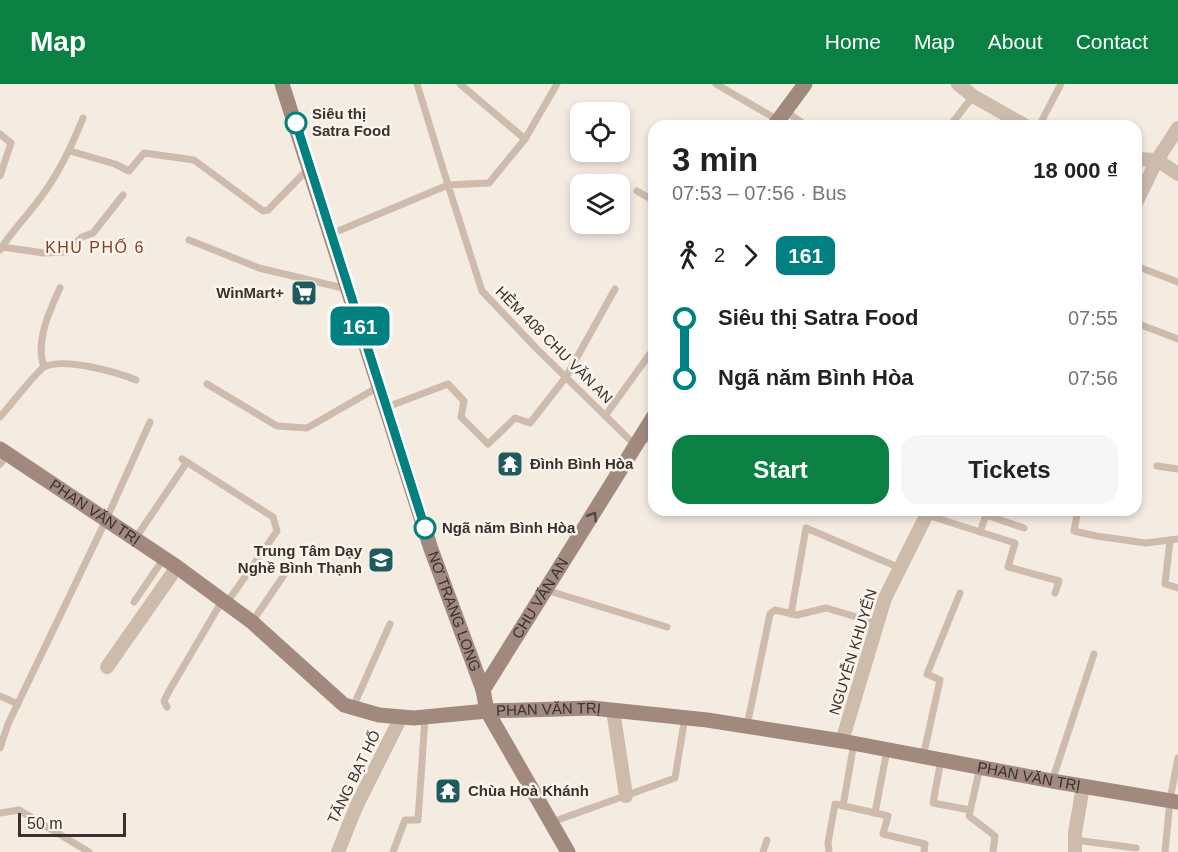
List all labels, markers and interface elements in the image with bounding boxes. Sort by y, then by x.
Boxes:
text: Map [30,26,86,57]
text: Home [825,30,881,53]
text: Map [914,30,955,53]
text: About [988,30,1043,53]
text: Contact [1076,30,1148,53]
map controls [570,102,630,234]
button: locate [570,102,630,162]
place label: Siêu thị Satra Food [312,105,390,139]
marker: Siêu thị Satra Food [285,112,307,134]
text: 3 min [672,141,758,178]
text: 18 000 ₫ [1033,158,1118,183]
button: layers [570,174,630,234]
text: 07:53 – 07:56 · Bus [672,182,847,204]
district label: KHU PHỐ 6 [45,237,145,256]
icon: walk [672,239,705,272]
icon: forward [734,239,767,272]
text: 2 [714,244,725,266]
text: 161 [788,244,823,267]
supermarket icon: WinMart+ [289,278,319,308]
street label: HẺM 408 CHU VĂN AN [492,283,616,407]
place label: WinMart+ [216,284,284,301]
text: Siêu thị Satra Food [718,305,918,330]
line badge: 161 [326,306,394,346]
text: 07:55 [1068,307,1118,329]
text: 161 [342,315,378,338]
text: Ngã năm Bình Hòa [718,365,914,390]
text: 07:56 [1068,367,1118,389]
button: Start [672,435,889,504]
button: Tickets [901,435,1118,504]
temple icon: Đình Bình Hòa [495,449,525,479]
place label: Đình Bình Hòa [530,455,634,472]
street label: PHAN VĂN TRỊ [47,476,143,548]
one-way arrow [585,512,597,522]
marker: Ngã năm Bình Hòa [414,517,436,539]
place label: Ngã năm Bình Hòa [442,519,576,536]
place label: Trung Tâm Dạy Nghề Bình Thạnh [238,542,363,576]
school or university icon: Trung Tâm Dạy Nghề Bình Thạnh [366,545,396,575]
street label: NƠ TRANG LONG [425,549,484,674]
street label: CHU VĂN AN [508,555,571,642]
street label: NGUYỄN KHUYẾN [825,587,880,717]
street label: PHAN VĂN TRỊ [496,699,602,719]
street label: TĂNG BẠT HỔ [324,727,383,826]
street label: PHAN VĂN TRỊ [976,758,1082,794]
temple icon: Chùa Hoà Khánh [433,776,463,806]
place label: Chùa Hoà Khánh [468,782,589,799]
scale bar [18,810,126,838]
text: 50 m [27,815,63,832]

